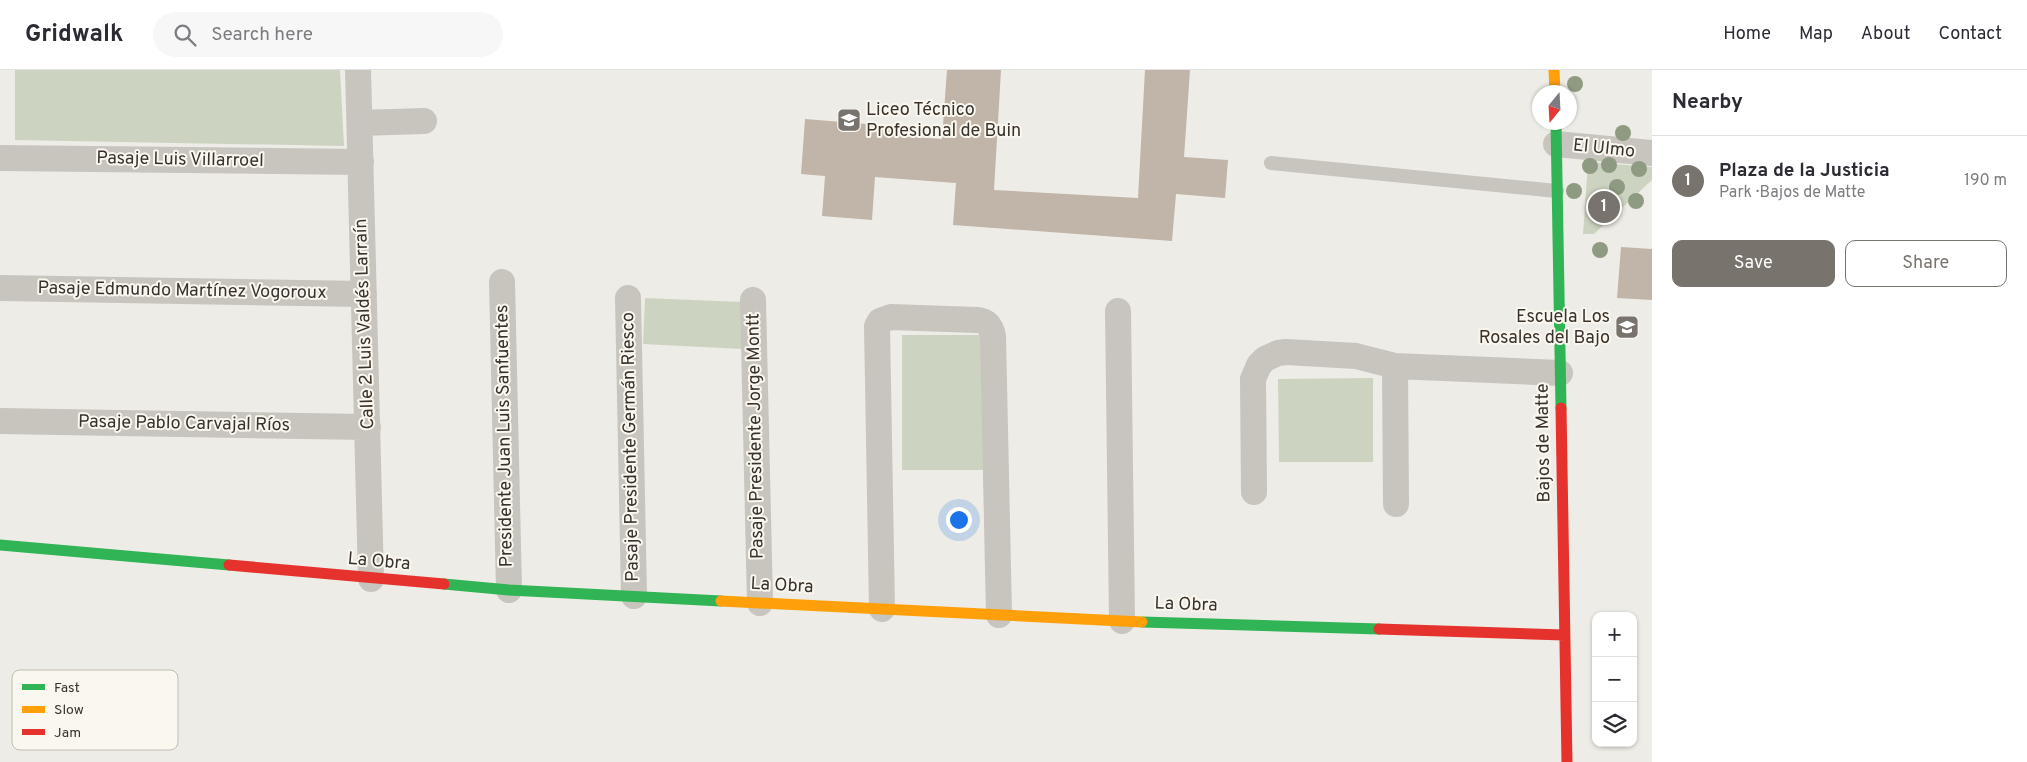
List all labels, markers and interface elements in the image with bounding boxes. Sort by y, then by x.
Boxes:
search box [153,12,503,57]
text: Gridwalk [25,20,123,50]
icon: search [171,21,199,49]
text: Search here [211,23,313,47]
text: Home [1723,23,1771,46]
text: Map [1799,23,1833,46]
text: About [1861,23,1910,46]
text: Contact [1938,23,2002,46]
north arrow [1532,85,1577,130]
text: Nearby [1672,89,1743,116]
place label: Liceo Técnico Profesional de Buin [866,99,1021,143]
school or university icon: Liceo Técnico Profesional de Buin [836,107,862,133]
street label: El Ulmo [1572,134,1636,164]
street label: Pasaje Luis Villarroel [96,147,264,173]
text: Plaza de la Justicia [1719,159,1890,183]
text: 1 [1685,171,1691,191]
text: 190 m [1964,171,2007,191]
text: Park · Bajos de Matte [1719,183,1865,203]
pin: 1 [1588,188,1620,226]
street label: Calle 2 Luis Valdés Larraín [350,218,380,430]
button: Save [1672,240,1835,287]
button: Share [1845,240,2007,287]
street label: Pasaje Edmundo Martínez Vogoroux [37,277,327,305]
street label: Presidente Juan Luis Sanfuentes [491,304,519,568]
place label: Escuela Los Rosales del Bajo [1479,306,1610,350]
street label: Pasaje Presidente Germán Riesco [617,312,645,582]
street label: Pasaje Presidente Jorge Montt [742,313,770,559]
school or university icon: Escuela Los Rosales del Bajo [1614,314,1640,340]
street label: Bajos de Matte [1531,383,1557,503]
street label: Pasaje Pablo Carvajal Ríos [78,411,290,437]
your location [946,507,972,533]
street label: La Obra [347,548,411,576]
street label: La Obra [750,573,814,599]
street label: La Obra [1154,592,1218,618]
map controls [1592,612,1637,747]
button: + [1592,612,1637,657]
button: − [1592,657,1637,702]
legend [12,670,178,750]
text: Fast [54,680,80,697]
text: Slow [54,702,84,719]
button: layers [1592,702,1637,747]
text: Jam [54,725,81,742]

